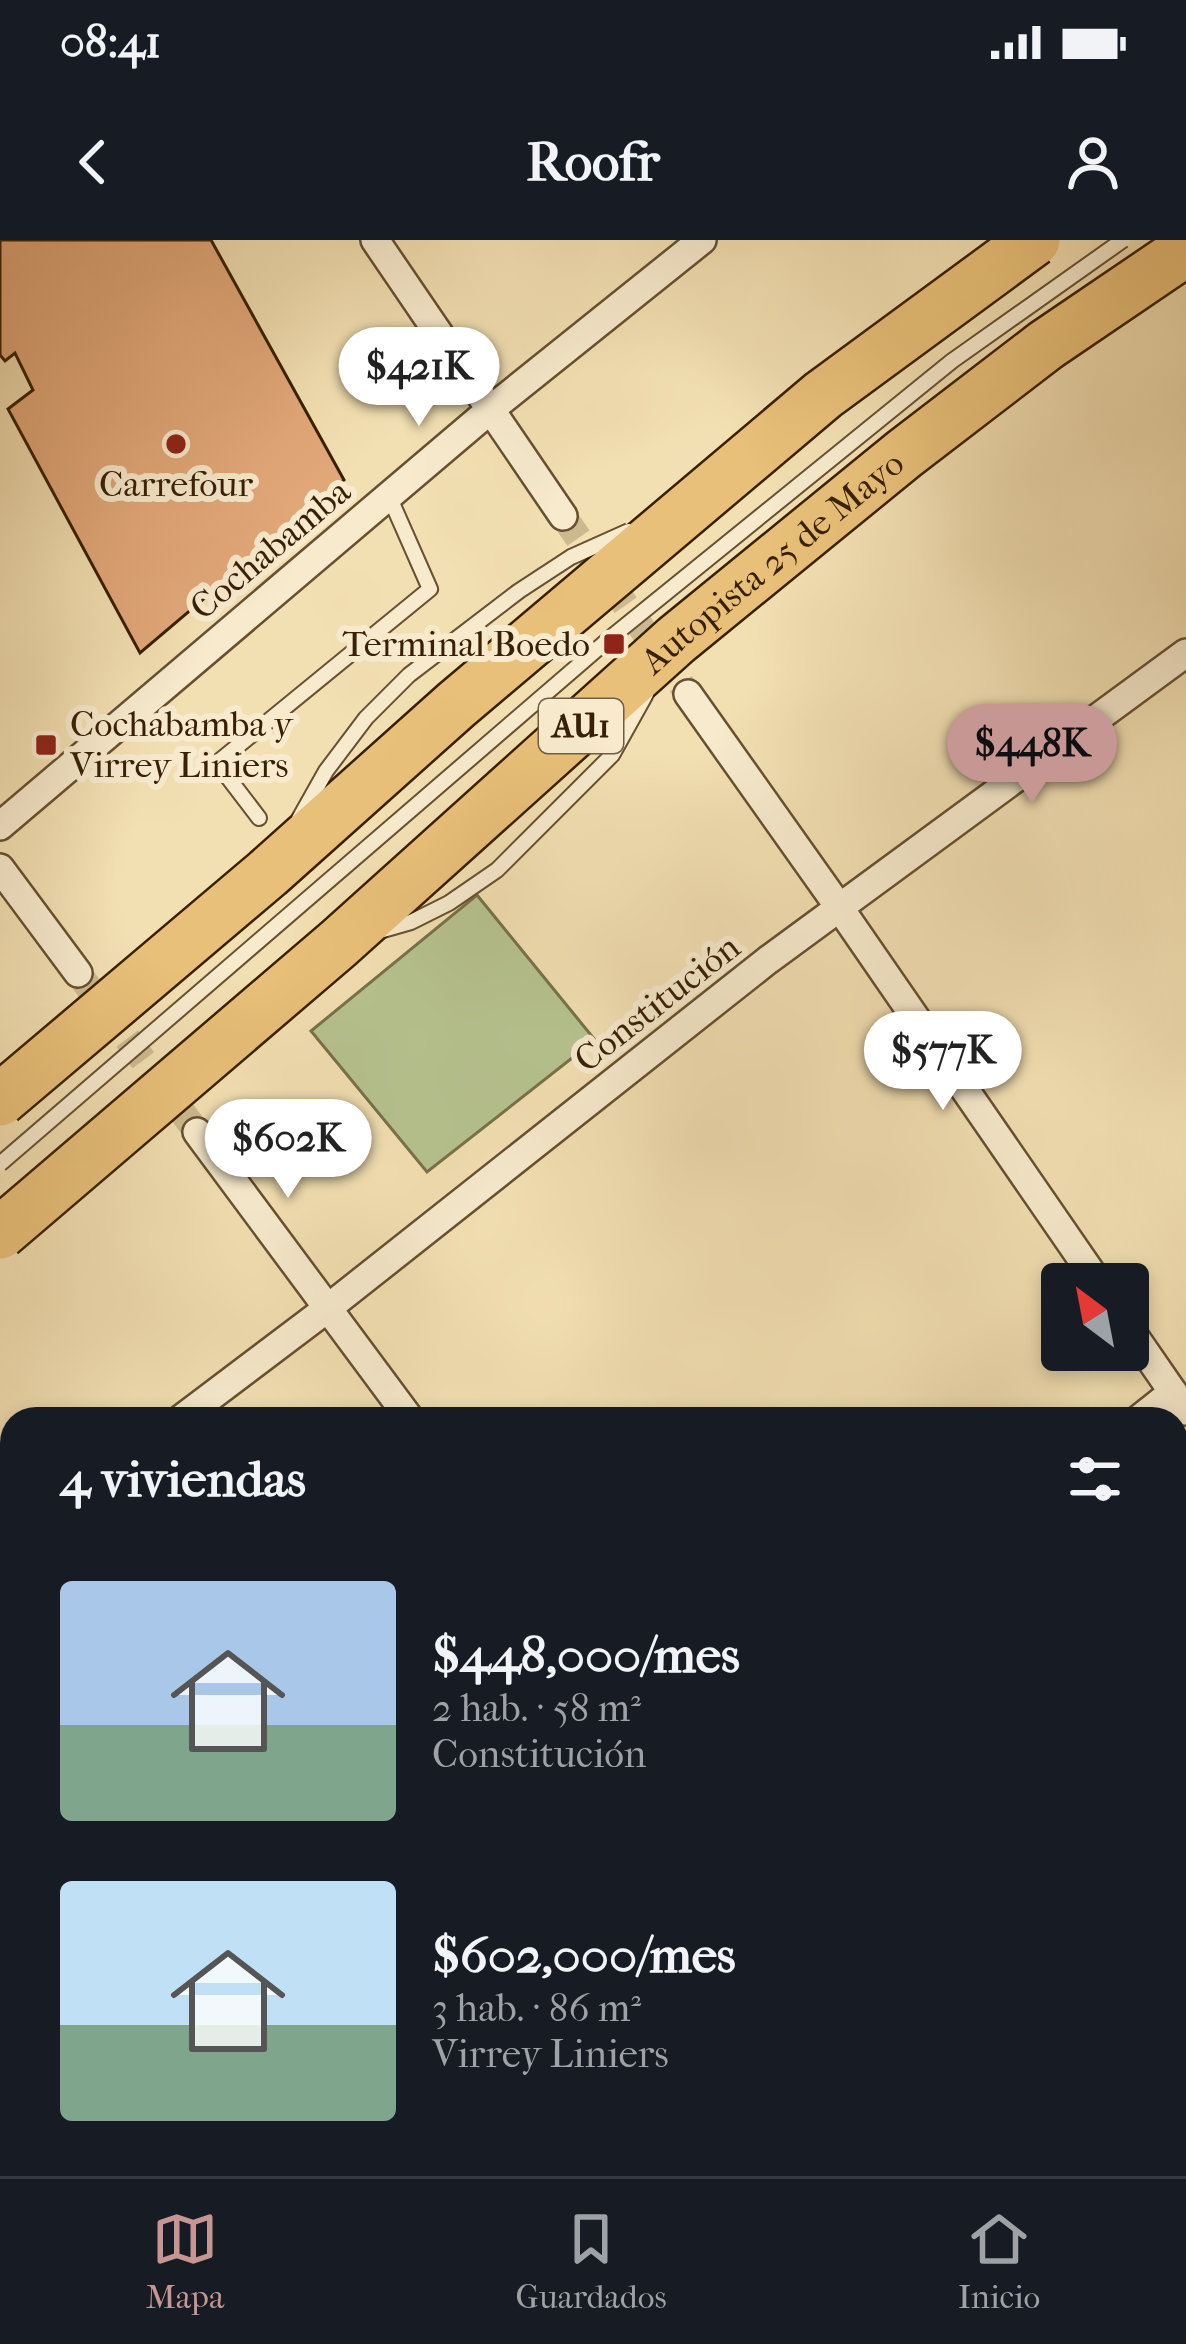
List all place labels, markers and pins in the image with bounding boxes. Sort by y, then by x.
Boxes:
pin: $421K [335,327,503,429]
marker: Carrefour [163,431,189,457]
place label: Carrefour [99,463,254,505]
place label: Terminal Boedo [342,623,590,665]
marker: Terminal Boedo [601,631,627,657]
place label: Cochabamba y Virrey Liniers [69,703,295,786]
pin: $448K [948,704,1116,806]
marker: Cochabamba y Virrey Liniers [33,732,59,758]
pin: $577K [859,1011,1027,1113]
pin: $602K [204,1099,372,1201]

